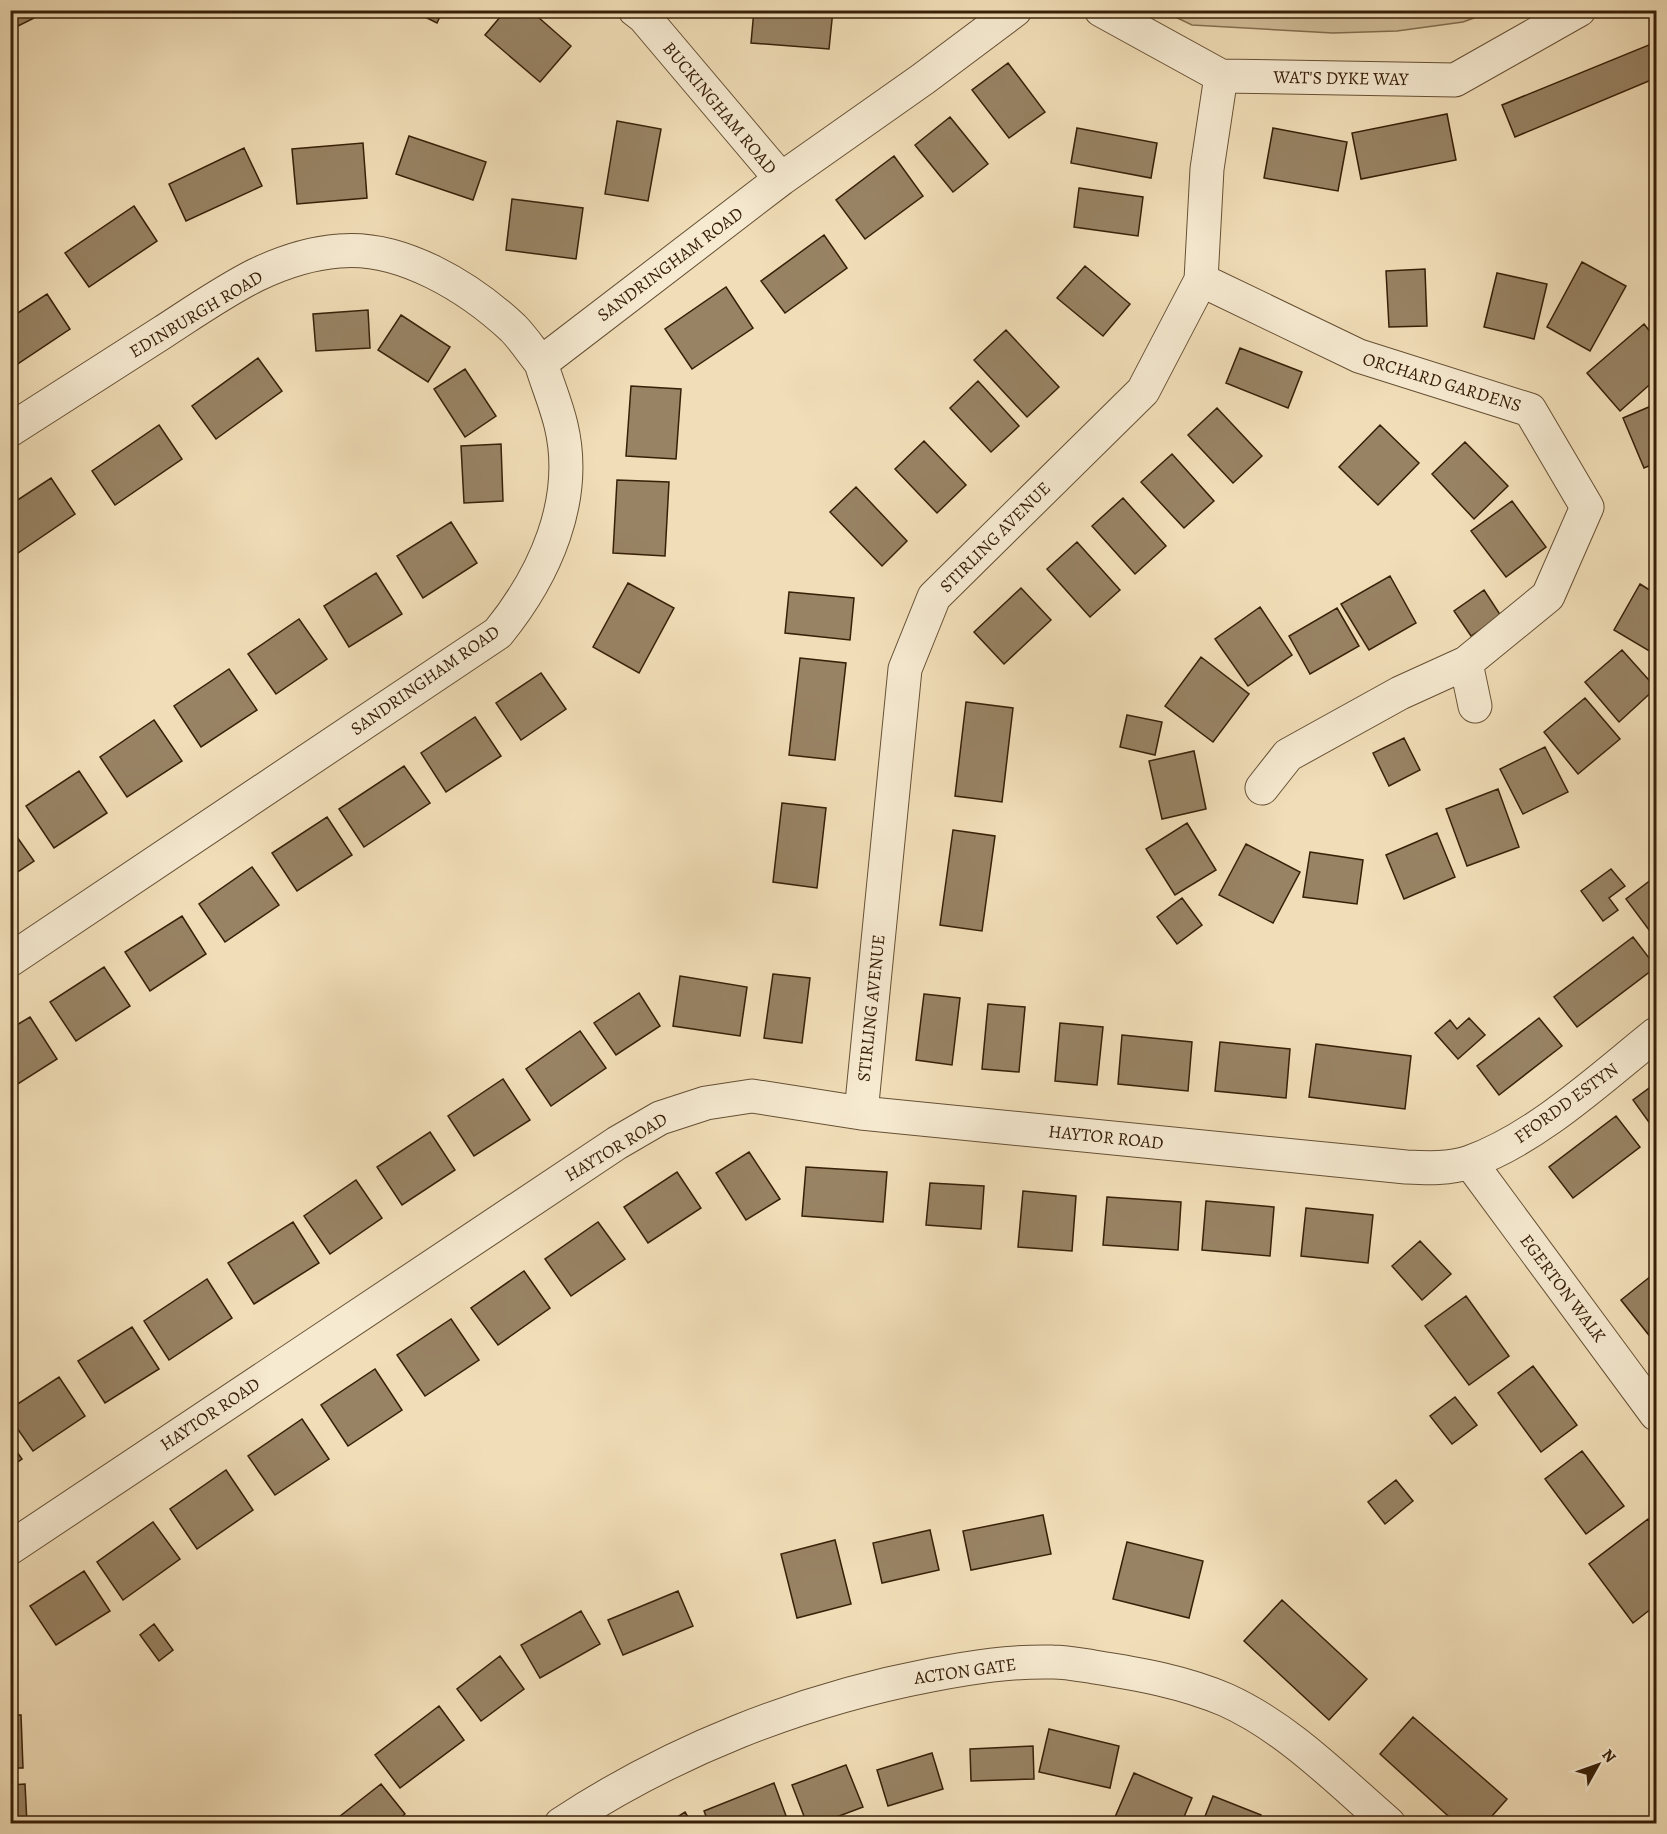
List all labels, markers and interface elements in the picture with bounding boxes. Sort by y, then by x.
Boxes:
street label: BUCKINGHAM ROAD [657,37,783,179]
street label: WAT'S DYKE WAY [1272,65,1410,91]
street label: SANDRINGHAM ROAD [592,201,748,327]
street label: EDINBURGH ROAD [125,265,267,363]
street label: ORCHARD GARDENS [1360,346,1524,418]
street label: STIRLING AVENUE [934,476,1056,598]
street label: SANDRINGHAM ROAD [346,619,504,741]
street label: STIRLING AVENUE [851,933,891,1083]
street label: FFORDD ESTYN [1509,1057,1623,1149]
street label: HAYTOR ROAD [560,1107,672,1187]
street label: HAYTOR ROAD [1047,1119,1165,1155]
street label: EGERTON WALK [1515,1229,1612,1347]
street label: HAYTOR ROAD [155,1372,265,1456]
street label: ACTON GATE [911,1652,1018,1690]
north arrow [1568,1735,1628,1795]
text: N [1597,1744,1621,1768]

